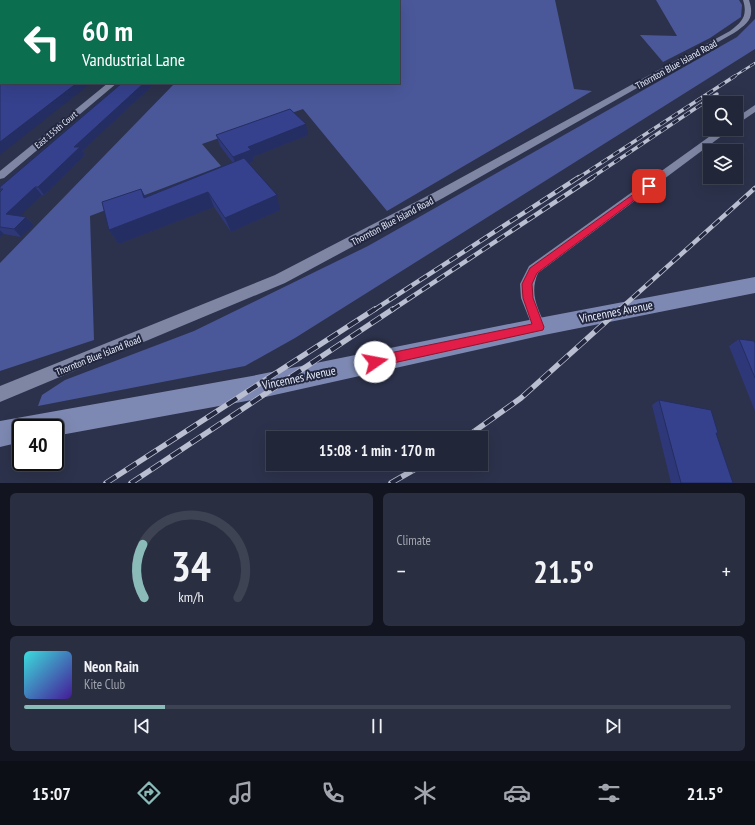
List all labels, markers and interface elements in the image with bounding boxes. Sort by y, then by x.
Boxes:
text: 60 m [82,12,133,49]
icon: left [16,16,68,68]
street label: Thornton Blue Island Road [633,37,719,92]
text: Vandustrial Lane [82,48,185,71]
map controls [703,96,743,184]
button: search [703,96,743,136]
street label: East 155th Court [32,108,80,151]
button: layers [703,144,743,184]
pin [632,169,666,203]
icon: arrive [638,175,660,197]
street label: Thornton Blue Island Road [349,194,436,249]
street label: Vincennes Avenue [577,297,654,326]
street label: Thornton Blue Island Road [53,332,143,379]
position arrow [354,341,396,383]
street label: Vincennes Avenue [260,362,337,393]
speed limit sign: 40 [12,419,64,471]
text: 15:08 · 1 min · 170 m [319,441,435,460]
text: Climate [397,532,431,549]
text: 34 [171,538,211,591]
text: 21.5° [534,552,594,591]
text: − [397,557,406,585]
text: + [722,557,731,585]
text: km/h [179,586,204,605]
text: Neon Rain [84,657,139,676]
text: Kite Club [84,676,125,693]
icon: previous [131,715,153,737]
icon: pause [366,715,388,737]
icon: next [602,715,624,737]
icon: directions [135,779,163,807]
icon: music [227,779,255,807]
icon: phone [319,779,347,807]
icon: climate [411,779,439,807]
icon: car [503,779,531,807]
icon: filters [595,779,623,807]
text: 15:07 [32,782,71,805]
text: 21.5° [687,782,723,805]

